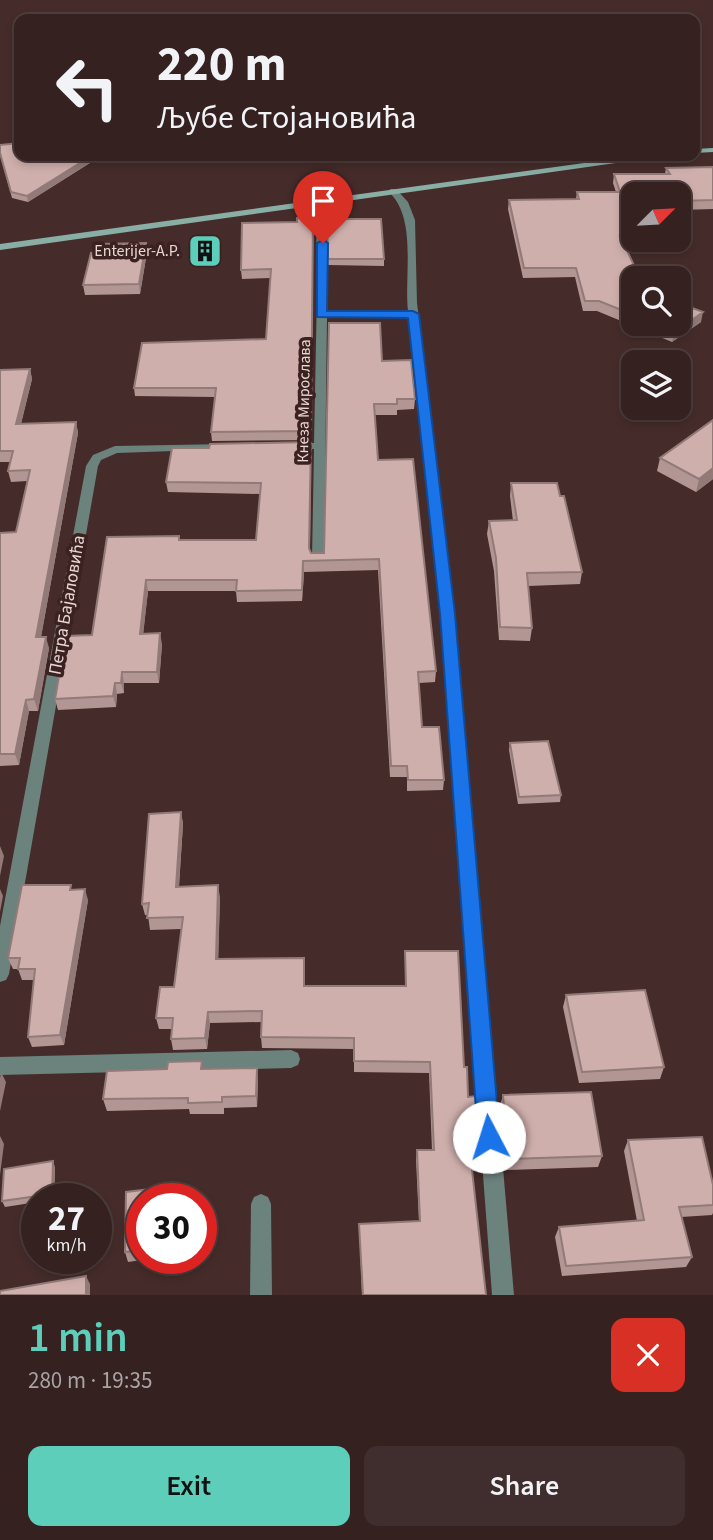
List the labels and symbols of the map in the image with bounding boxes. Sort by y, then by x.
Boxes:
pin [293,171,353,243]
north arrow [621,182,691,252]
building icon: Enterijer-A.P. [186,232,224,270]
place label: Enterijer-A.P. [94,240,180,262]
street label: Кнеза Мирослава [292,339,316,463]
street label: Петра Бајаловића [42,533,92,677]
position arrow [452,1100,526,1174]
speed limit sign: 30 [126,1183,217,1274]

